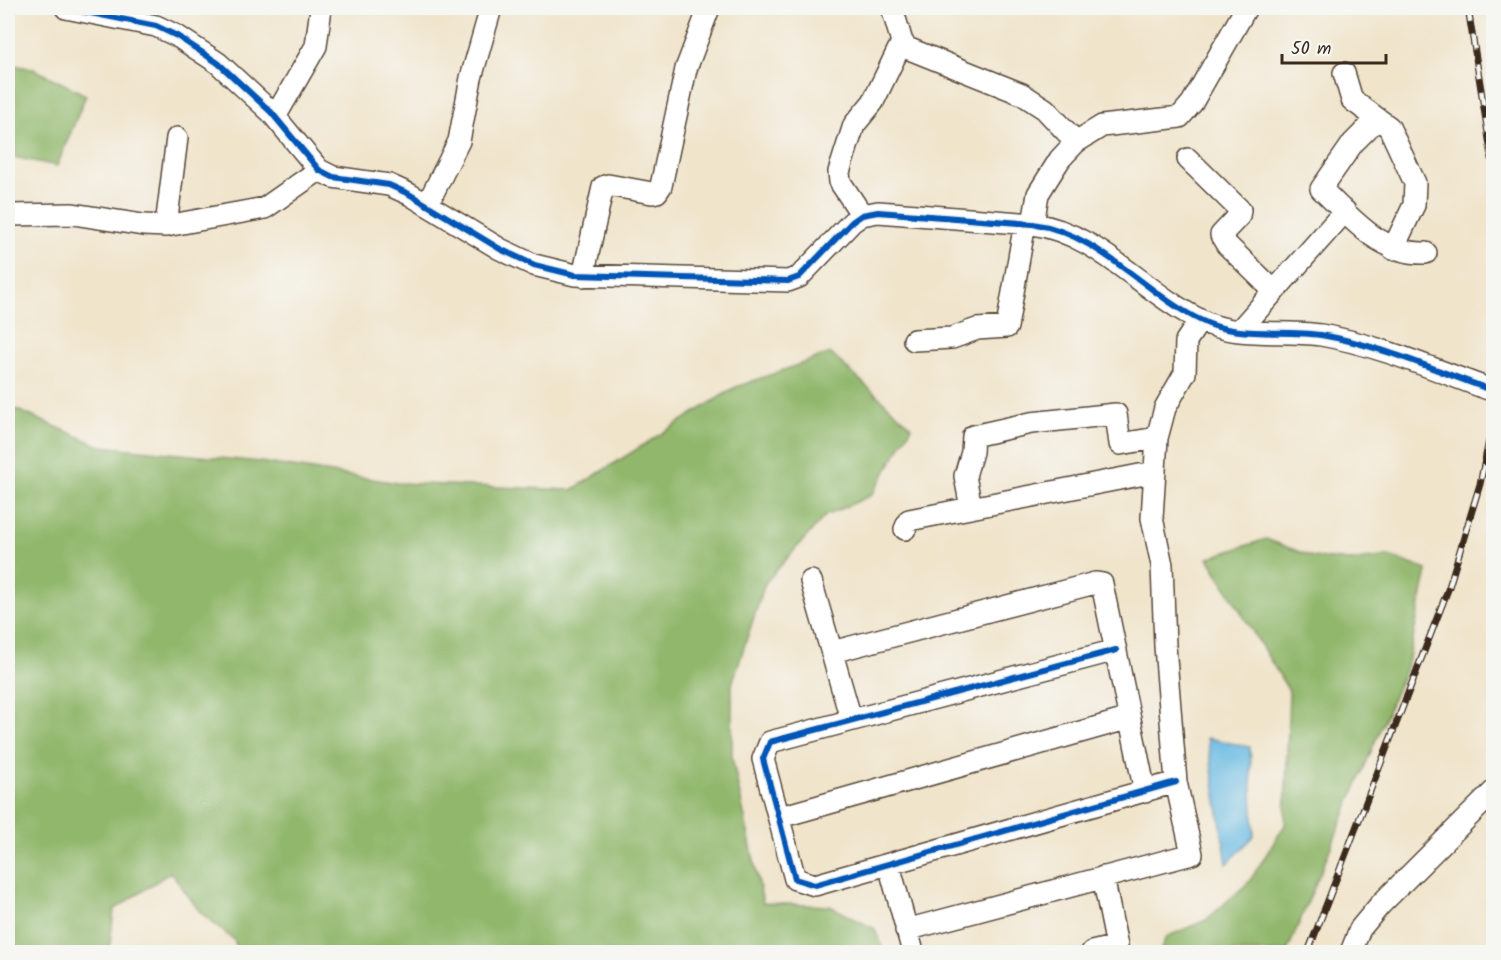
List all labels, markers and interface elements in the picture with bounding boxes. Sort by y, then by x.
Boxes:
scale bar [1282,27,1386,65]
text: 50 m [1291,35,1331,64]

